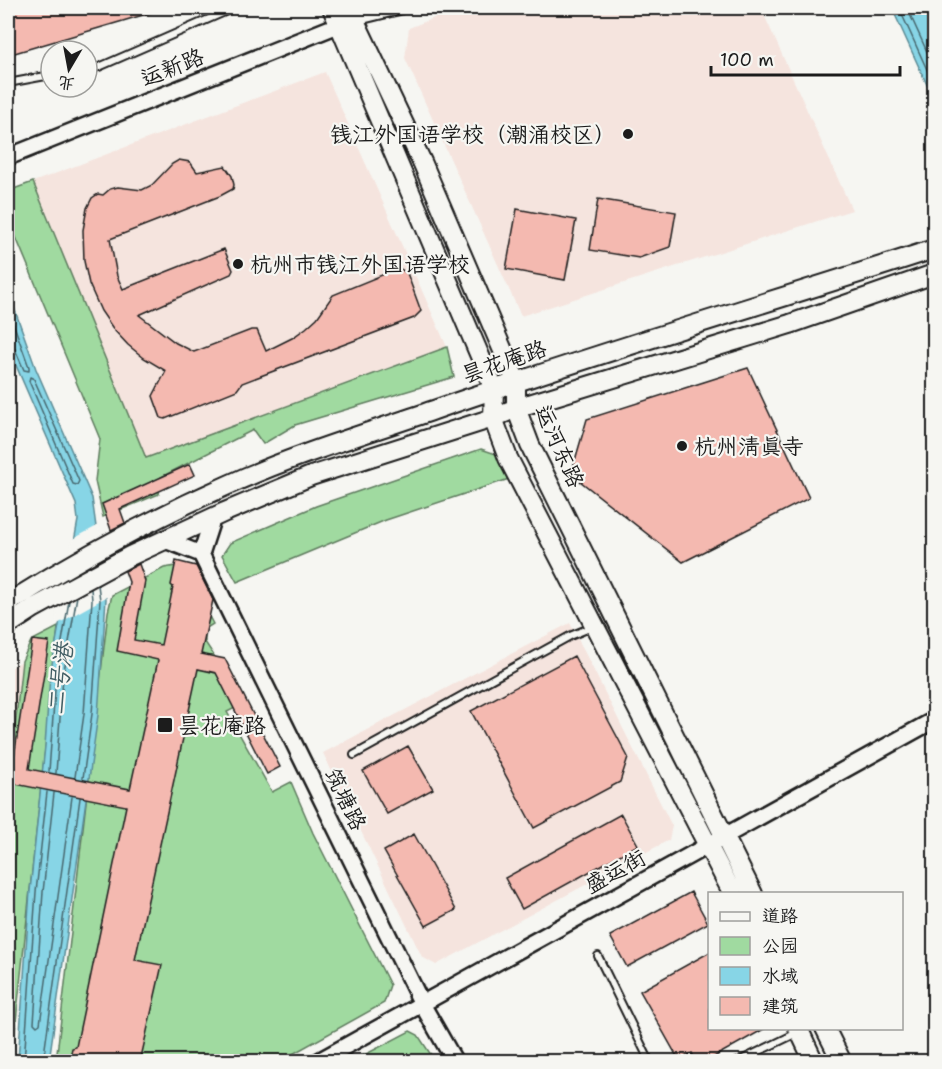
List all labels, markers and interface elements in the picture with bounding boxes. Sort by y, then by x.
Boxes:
north arrow [39,39,99,99]
scale bar [711,39,900,77]
street label: 运新路 [136,42,208,93]
text: 100 m [720,48,774,72]
text: 北 [57,72,76,95]
place label: 钱江外国语学校（潮涌校区） [330,120,616,149]
marker: 钱江外国语学校（潮涌校区） [621,127,635,141]
place label: 杭州市钱江外国语学校 [250,250,470,279]
marker: 杭州市钱江外国语学校 [231,257,245,271]
street label: 昙花庵路 [458,333,550,390]
street label: 运河东路 [528,400,591,492]
place label: 杭州清真寺 [694,432,804,461]
marker: 杭州清真寺 [675,439,689,453]
water label: 二号港 [40,639,81,717]
place label: 昙花庵路 [178,711,266,740]
marker: 昙花庵路 [156,716,174,734]
street label: 筑塘路 [318,763,373,835]
street label: 盛运街 [579,843,651,900]
legend [708,892,903,1030]
text: 道路 [762,904,798,928]
text: 公园 [762,934,798,958]
text: 水域 [762,964,798,988]
text: 建筑 [762,994,798,1018]

